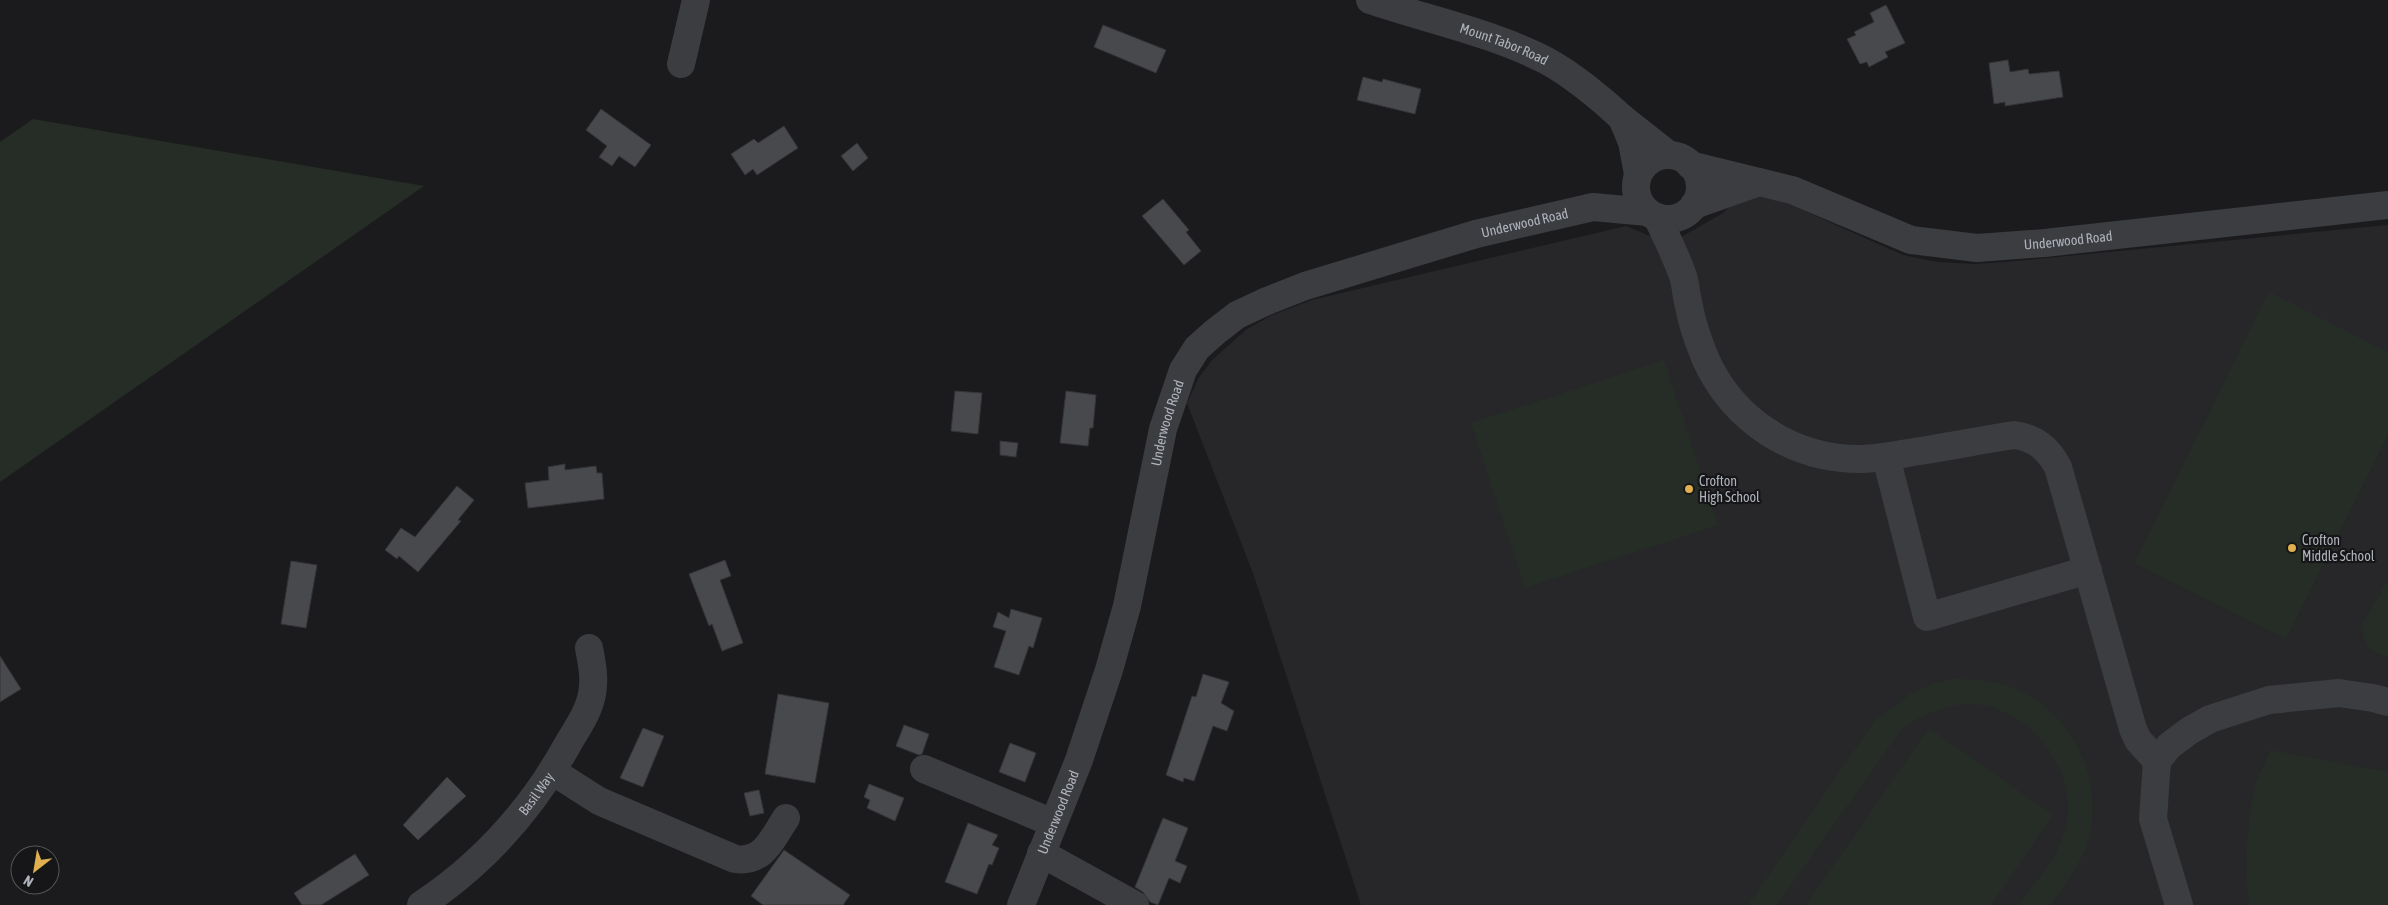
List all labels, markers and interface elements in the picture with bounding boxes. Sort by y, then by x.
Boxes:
street label: Mount Tabor Road [1458,20,1551,68]
street label: Underwood Road [1480,205,1570,241]
street label: Underwood Road [2023,228,2113,253]
street label: Underwood Road [1148,378,1187,467]
place label: Crofton High School [1699,473,1760,505]
marker: Crofton High School [1683,483,1695,495]
place label: Crofton Middle School [2302,532,2375,564]
marker: Crofton Middle School [2286,542,2298,554]
street label: Underwood Road [1034,768,1082,856]
street label: Basil Way [515,769,557,818]
north arrow [10,845,60,895]
text: N [21,872,36,890]

